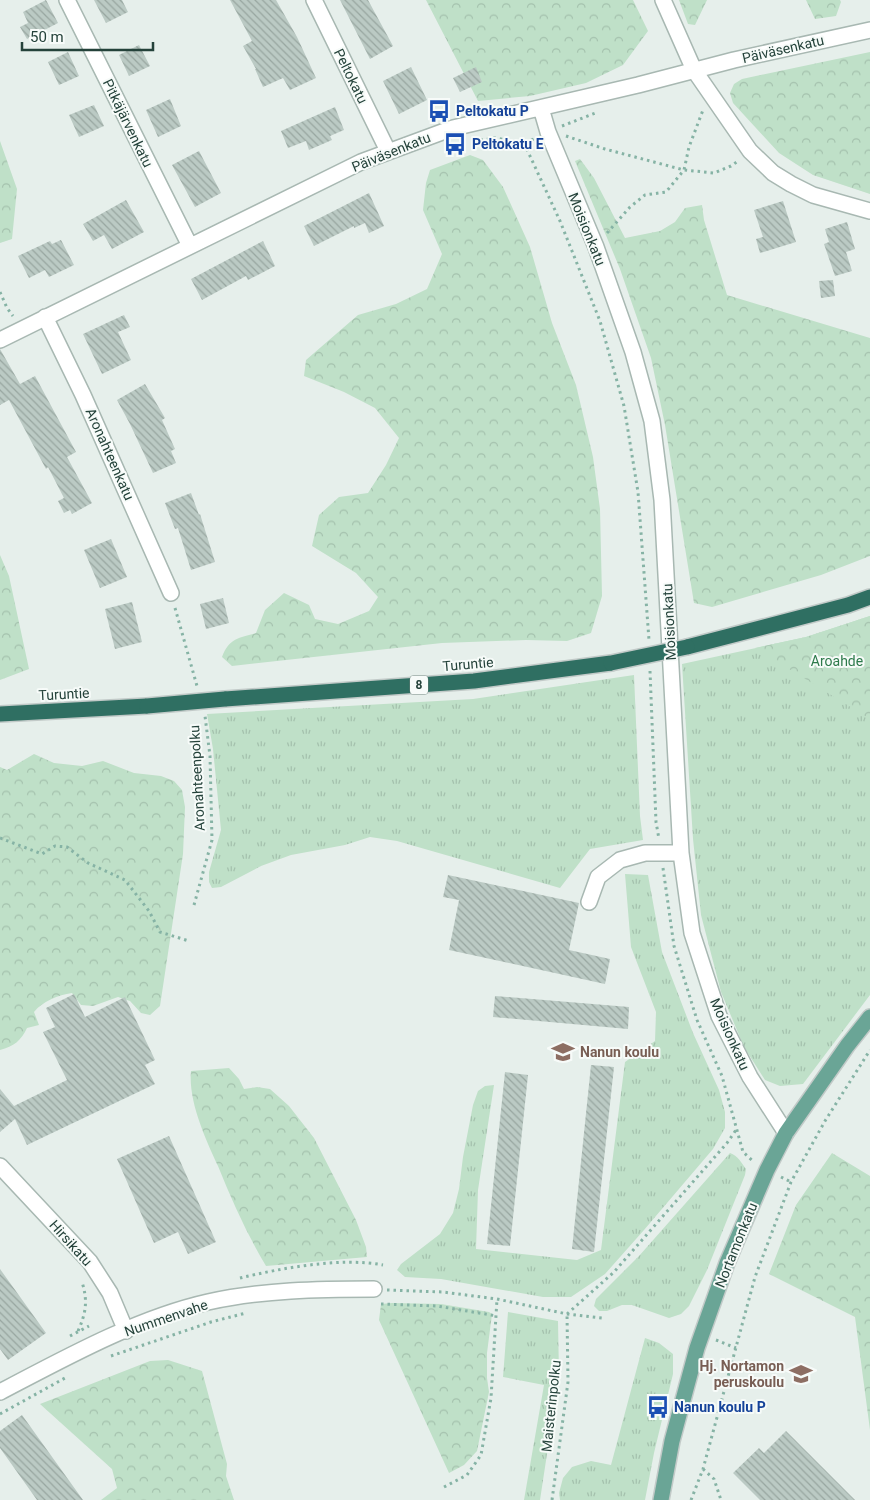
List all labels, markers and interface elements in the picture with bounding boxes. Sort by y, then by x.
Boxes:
scale bar [22,20,154,52]
text: 50 m [30,28,64,46]
street label: Päiväsenkatu [741,32,825,66]
street label: Peltokatu [331,46,371,106]
street label: Pitkäjärvenkatu [100,76,156,170]
bus stop icon: Peltokatu P [426,98,452,124]
place label: Peltokatu P [456,103,529,119]
street label: Päiväsenkatu [349,129,433,175]
bus stop icon: Peltokatu E [442,131,468,157]
place label: Peltokatu E [472,136,544,152]
street label: Moisionkatu [565,190,609,268]
street label: Aronahteenkatu [83,406,137,502]
street label: Moisionkatu [659,583,679,661]
park label: Aroahde [811,653,863,669]
street label: Turuntie [442,654,494,674]
road number: 8 [410,676,428,694]
street label: Turuntie [38,685,90,703]
street label: Aronahteenpolku [186,725,208,831]
street label: Moisionkatu [707,996,753,1072]
school or university icon: Nanun koulu [550,1039,576,1065]
place label: Nanun koulu [580,1044,659,1060]
street label: Nortamonkatu [712,1200,760,1290]
street label: Hirsikatu [46,1217,96,1269]
street label: Nummenvahe [122,1296,210,1340]
place label: Hj. Nortamon peruskoulu [700,1358,784,1390]
street label: Maisterinpolku [538,1359,564,1453]
school or university icon: Hj. Nortamon peruskoulu [788,1361,814,1387]
bus stop icon: Nanun koulu P [645,1394,671,1420]
place label: Nanun koulu P [674,1399,766,1415]

